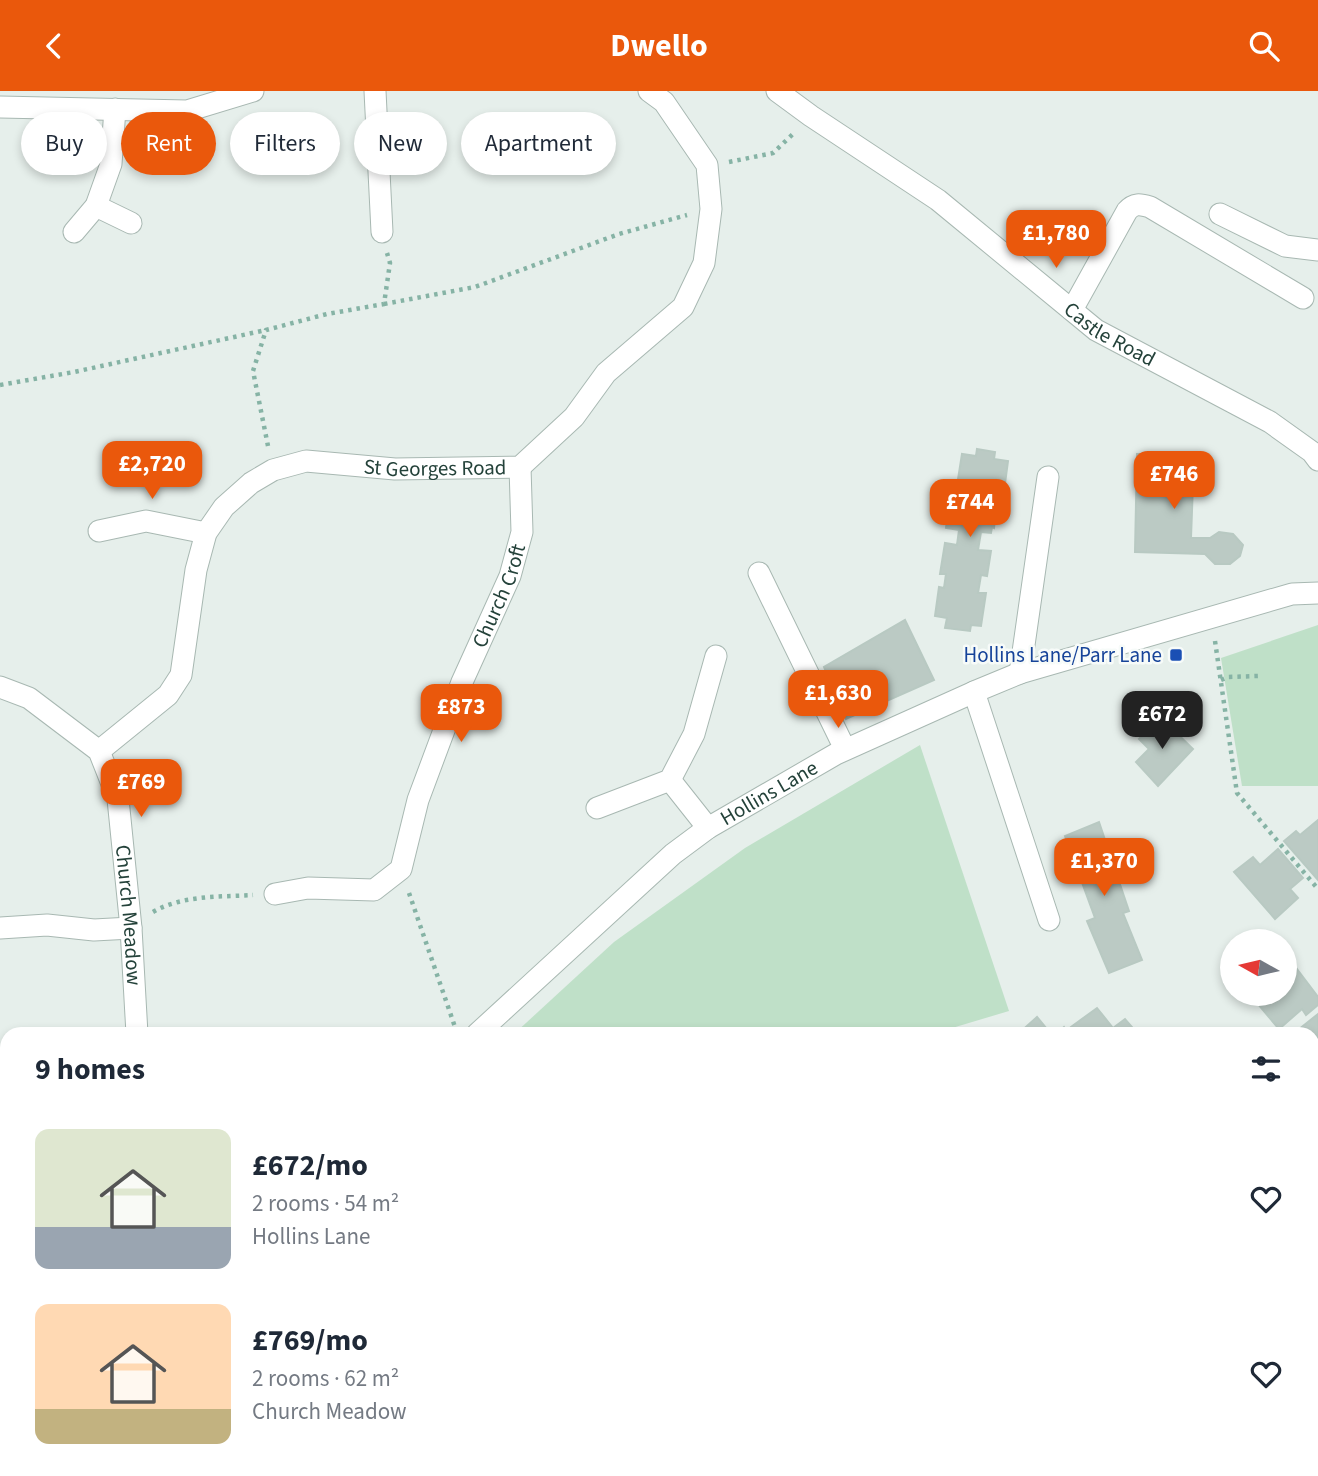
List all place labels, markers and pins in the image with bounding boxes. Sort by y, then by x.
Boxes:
pin: £1,780 [999,211,1113,270]
pin: £2,720 [95,441,209,501]
pin: £746 [1133,451,1215,511]
pin: £744 [929,479,1011,539]
place label: Hollins Lane/Parr Lane [963,640,1162,670]
marker: Hollins Lane/Parr Lane [1168,647,1184,663]
pin: £1,630 [781,671,895,730]
pin: £873 [420,685,502,744]
pin: £672 [1121,691,1203,751]
pin: £769 [100,759,182,819]
pin: £1,370 [1047,839,1161,898]

